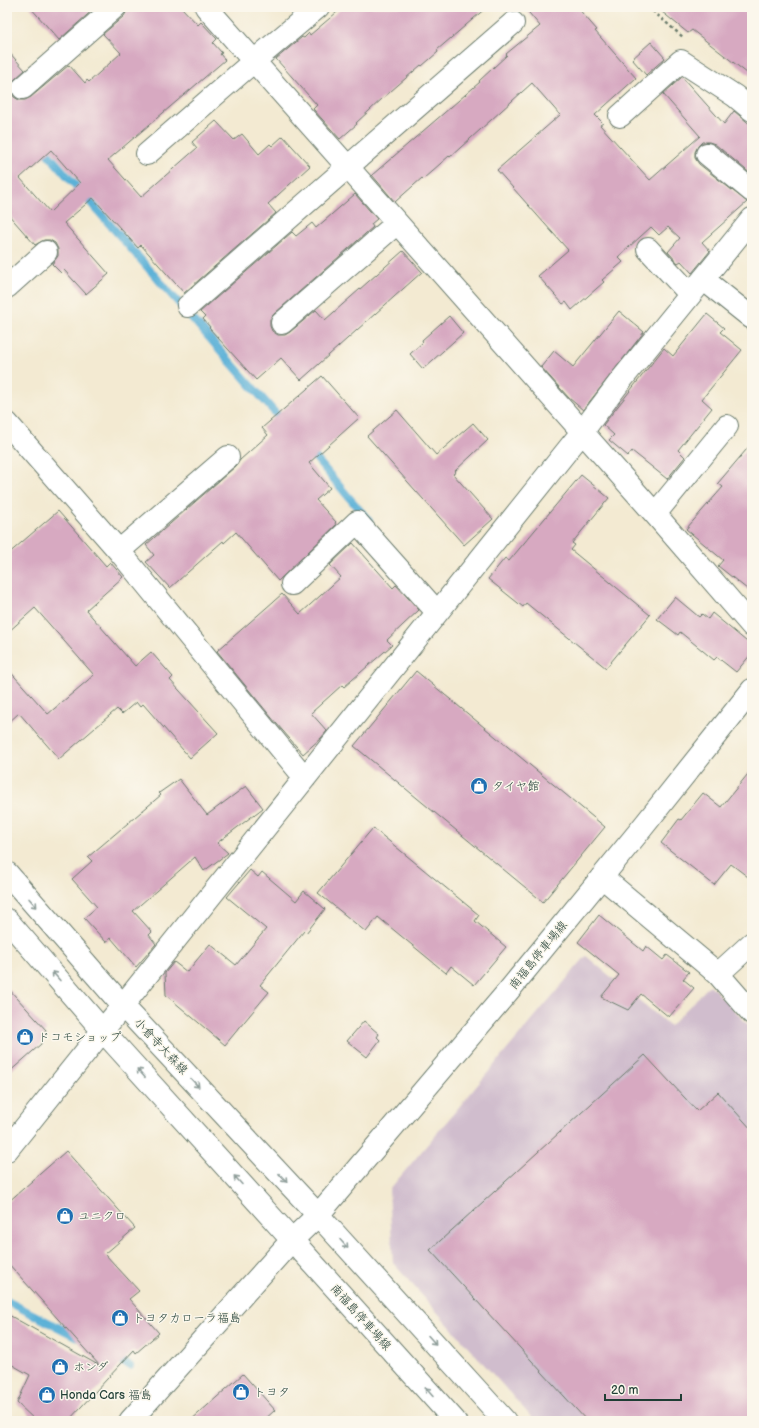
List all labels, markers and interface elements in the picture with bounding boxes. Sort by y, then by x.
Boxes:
shop icon: タイヤ館 [469,776,489,796]
place label: タイヤ館 [492,779,540,794]
one-way arrow [28,897,37,908]
street label: 南福島停車場線 [506,918,571,993]
one-way arrow [51,971,60,981]
street label: 小倉寺大森線 [131,1015,191,1078]
shop icon: ドコモショップ [15,1027,35,1047]
place label: ドコモショップ [38,1030,122,1045]
one-way arrow [137,1068,146,1079]
one-way arrow [190,1077,199,1088]
one-way arrow [278,1173,288,1183]
one-way arrow [233,1175,243,1185]
shop icon: ユニクロ [55,1206,75,1226]
place label: ユニクロ [78,1209,126,1224]
one-way arrow [340,1239,349,1249]
street label: 南福島停車場線 [327,1281,394,1354]
shop icon: トヨタカローラ福島 [110,1308,130,1328]
place label: トヨタカローラ福島 [133,1311,241,1326]
one-way arrow [427,1335,437,1345]
shop icon: ホンダ [50,1357,70,1377]
place label: ホンダ [73,1360,109,1375]
scale bar [605,1376,681,1402]
shop icon: トヨタ [231,1382,251,1402]
text: 20 m [611,1383,638,1398]
shop icon: Honda Cars 福島 [37,1385,57,1405]
place label: トヨタ [254,1385,290,1400]
one-way arrow [424,1387,433,1397]
place label: Honda Cars 福島 [60,1388,152,1403]

